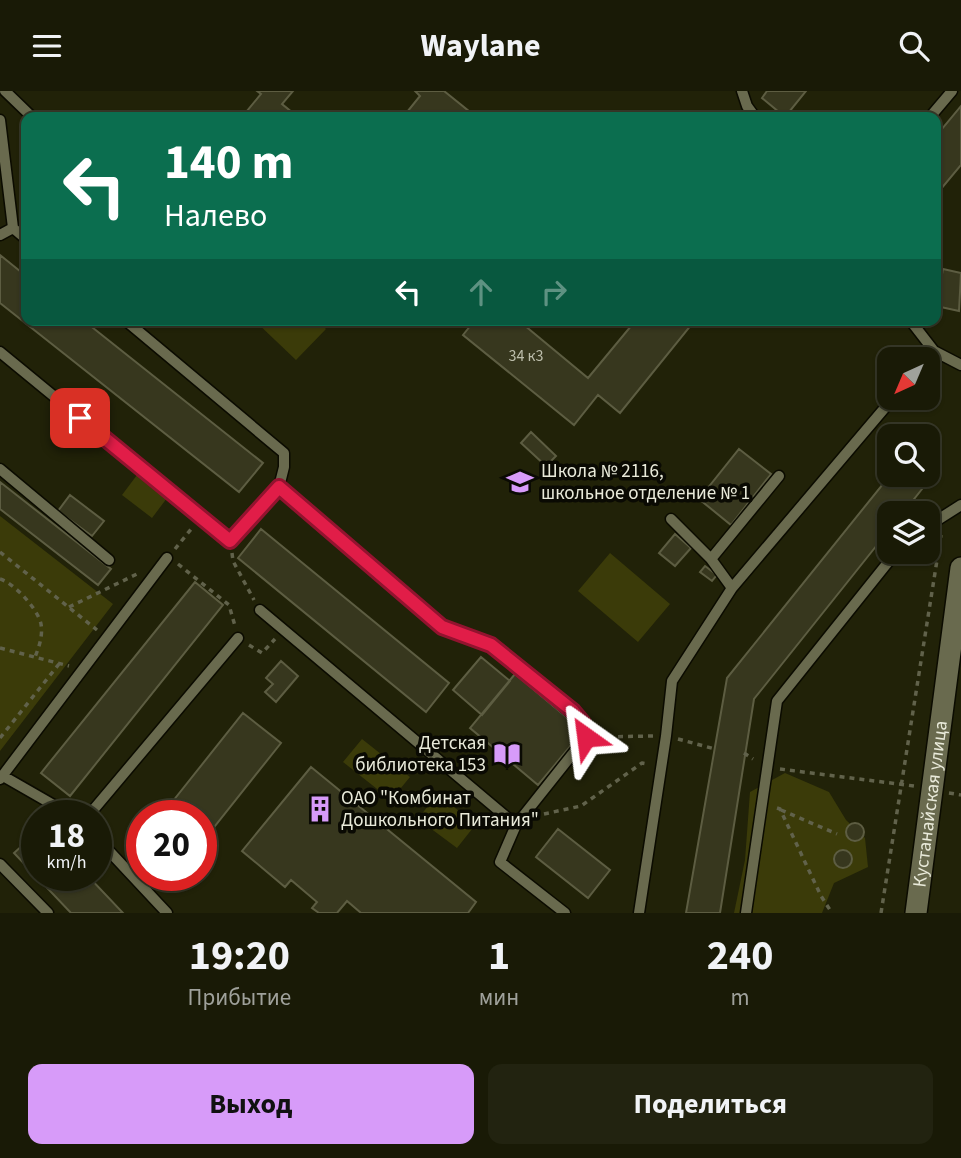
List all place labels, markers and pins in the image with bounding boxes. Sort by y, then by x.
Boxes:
pin [50,388,110,448]
place label: Школа № 2116, школьное отделение № 1 [541,458,750,507]
school or university icon: Школа № 2116, школьное отделение № 1 [505,467,535,497]
place label: Детская библиотека 153 [355,730,486,779]
library icon: Детская библиотека 153 [492,739,522,769]
place label: ОАО "Комбинат Дошкольного Питания" [341,785,539,834]
building icon: ОАО "Комбинат Дошкольного Питания" [305,794,335,824]

